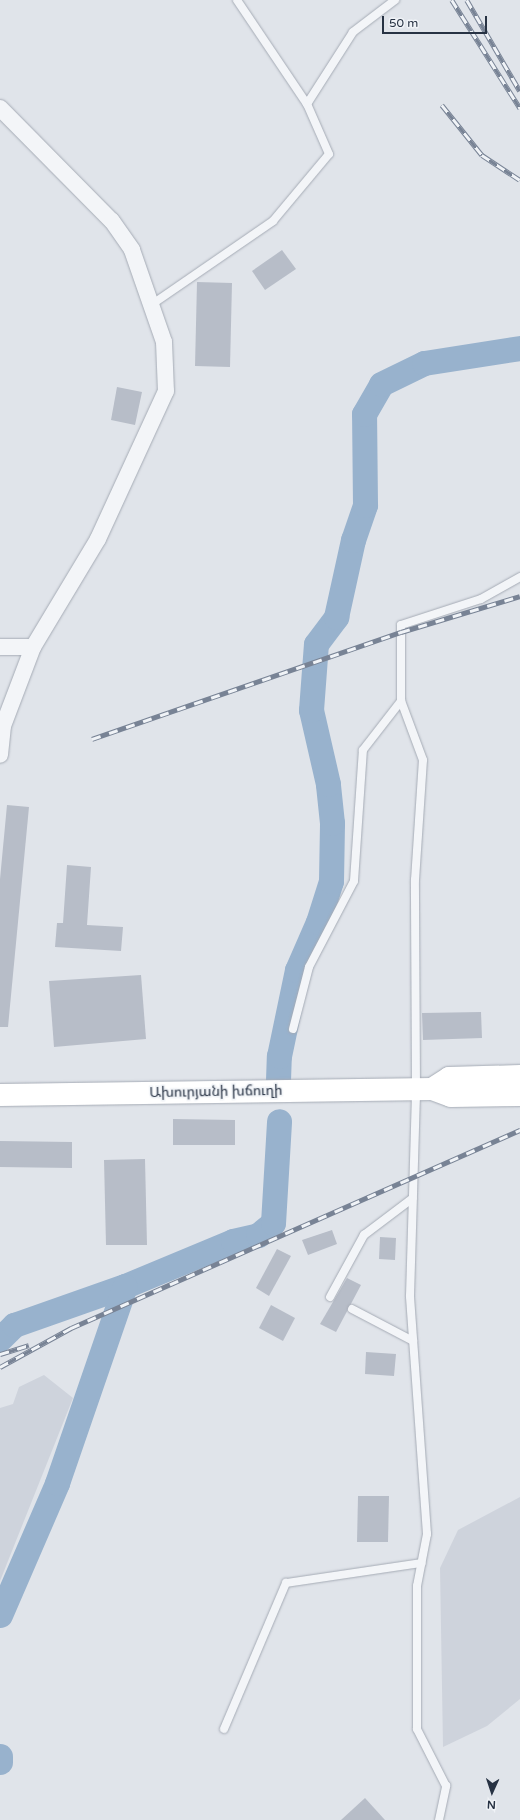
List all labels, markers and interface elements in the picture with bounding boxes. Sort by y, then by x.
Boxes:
scale bar [384,8,489,34]
text: 50 m [389,16,418,30]
street label: Ախուրյանի խճուղի [149,1082,283,1102]
north arrow [472,1772,512,1812]
text: N [487,1798,496,1811]

